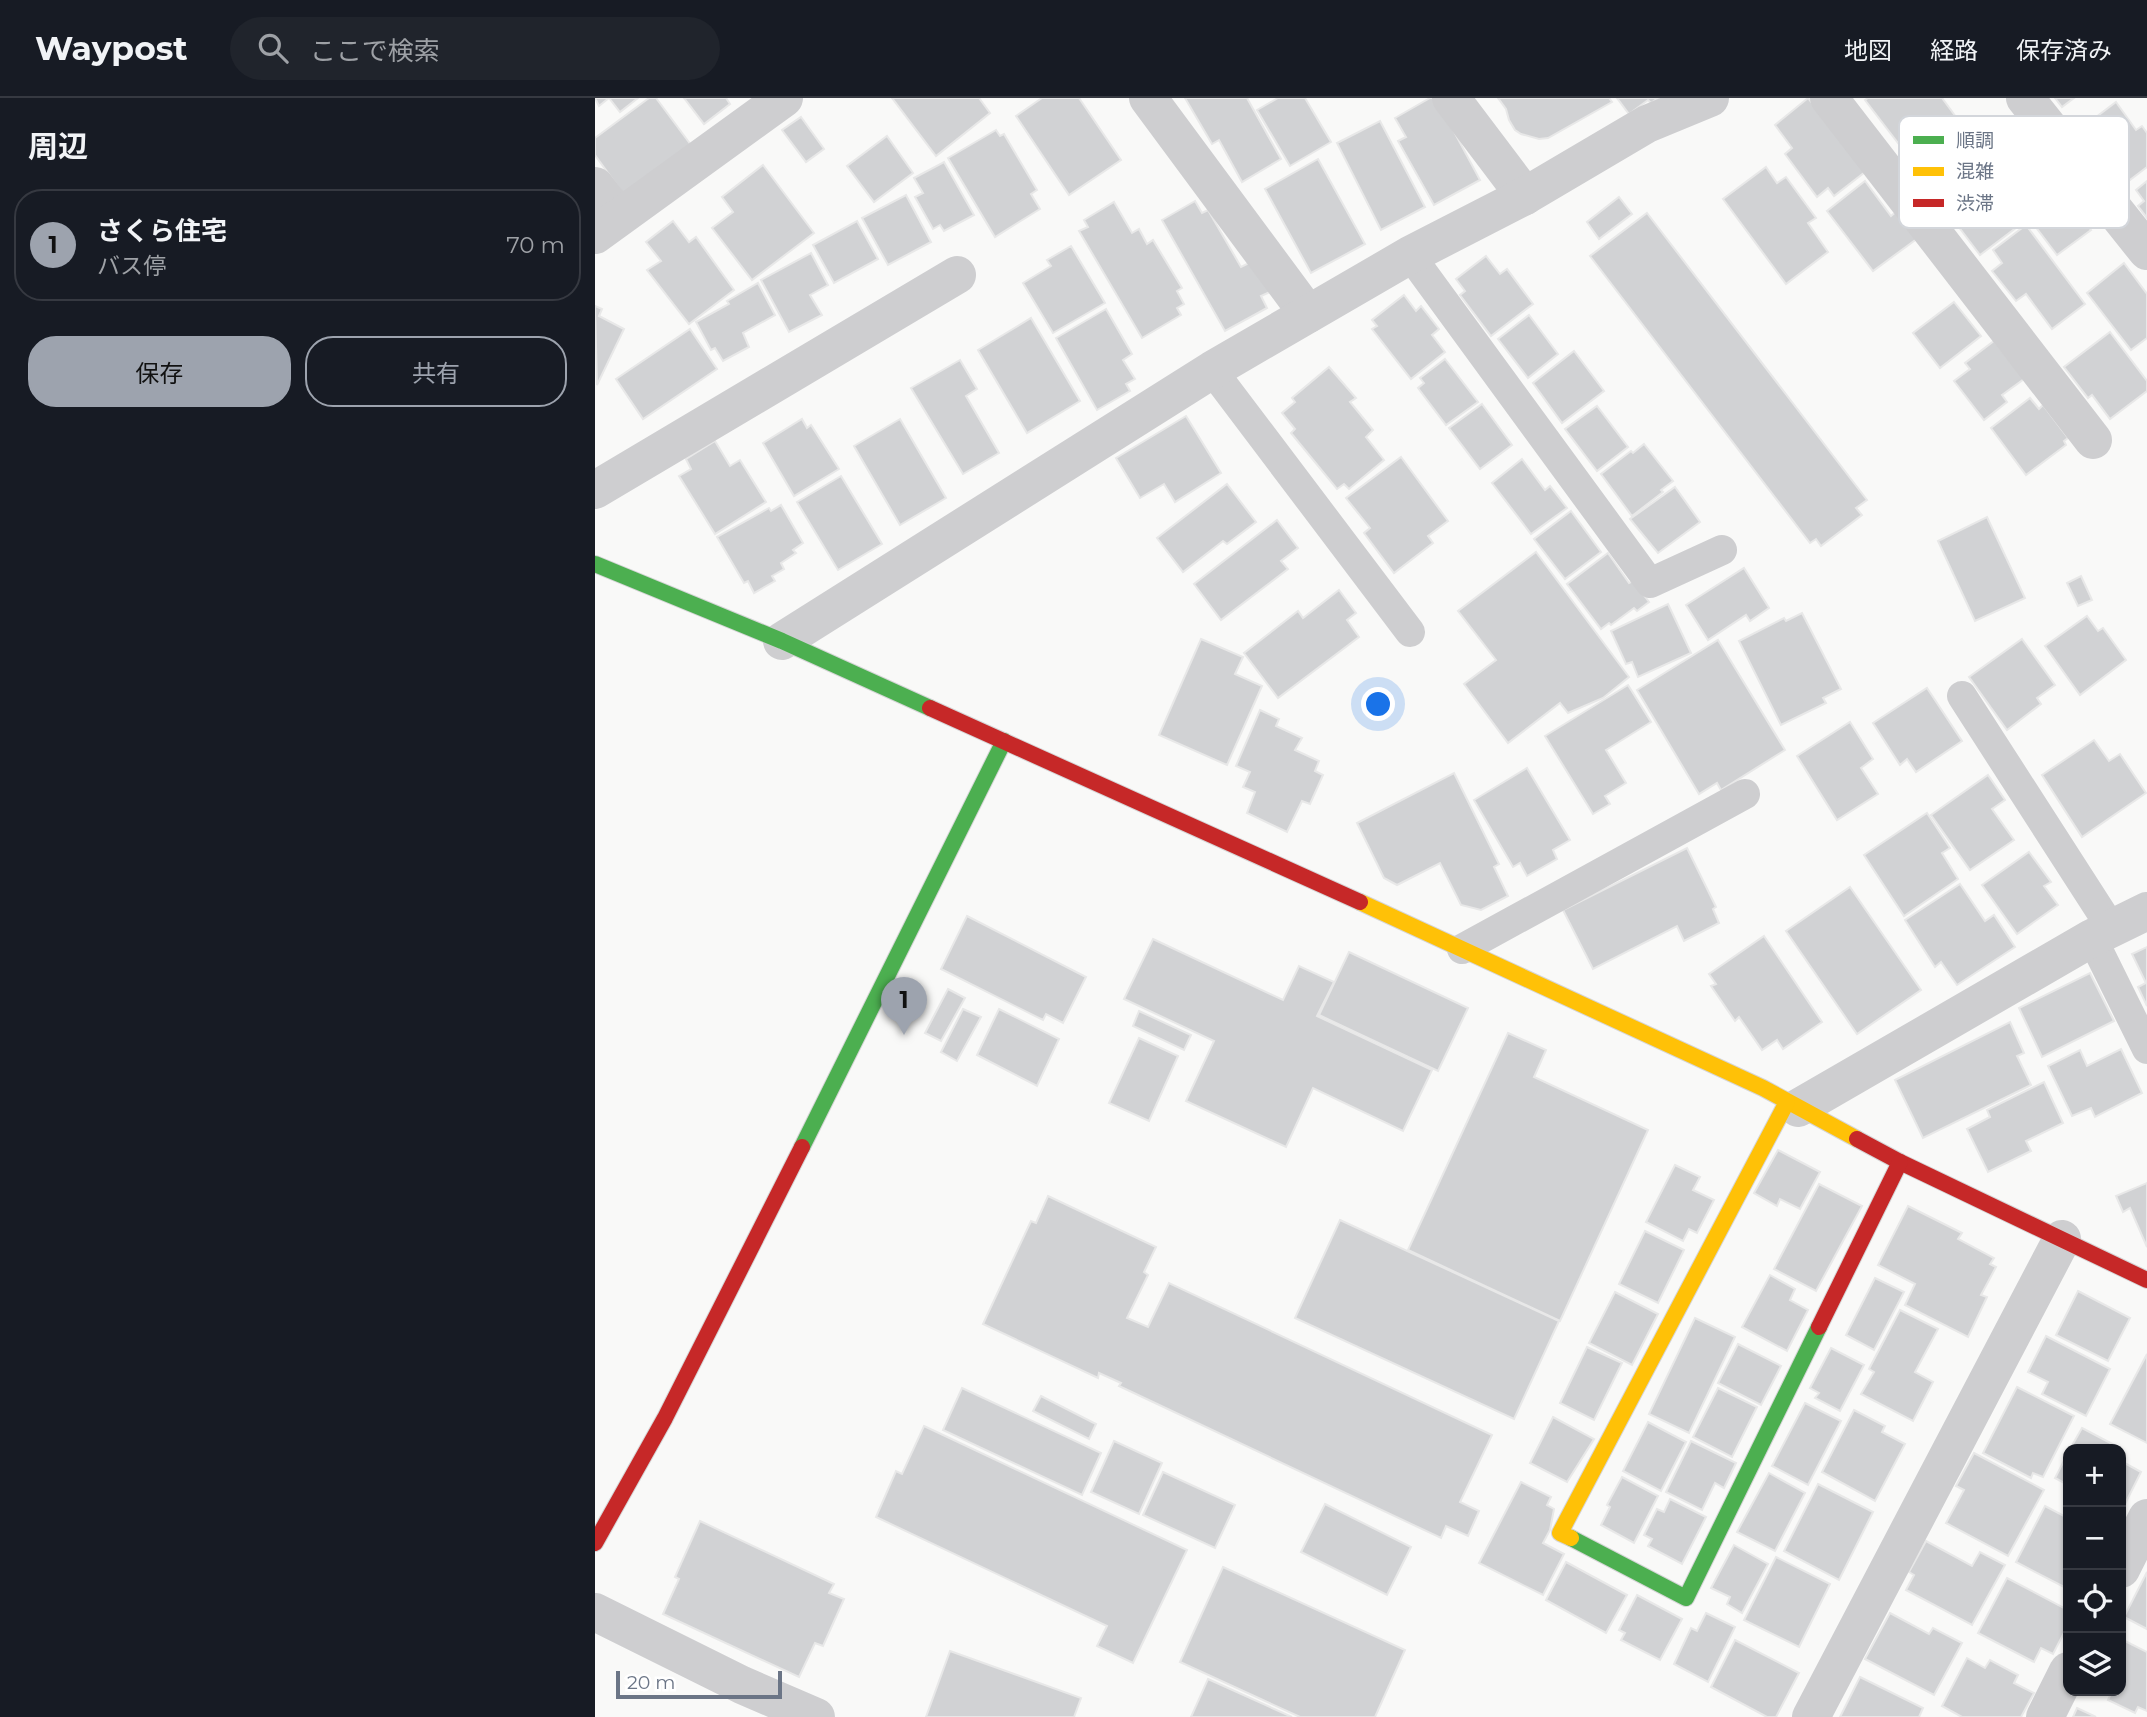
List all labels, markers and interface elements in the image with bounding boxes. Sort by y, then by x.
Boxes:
search box [230,17,720,80]
text: Waypost [35,28,188,68]
icon: search [254,29,292,67]
text: ここで検索 [310,35,440,67]
text: 地図 [1844,36,1892,65]
text: 経路 [1930,36,1978,65]
text: 保存済み [2016,36,2112,65]
legend [1899,116,2129,228]
text: 周辺 [28,128,88,165]
text: 順調 [1956,129,1994,152]
text: 混雑 [1956,160,1994,183]
text: 渋滞 [1956,192,1994,215]
text: さくら住宅 [97,215,227,247]
text: 1 [48,231,58,259]
text: 70 m [506,231,565,259]
text: バス停 [97,252,166,280]
button: 保存 [28,336,291,407]
button: 共有 [305,336,567,407]
your location [1361,687,1395,721]
pin: 1 [881,977,927,1035]
map controls [2063,1444,2126,1696]
button: + [2063,1444,2126,1507]
button: − [2063,1507,2126,1570]
button: locate [2063,1570,2126,1633]
button: layers [2063,1633,2126,1696]
scale bar [616,1668,782,1700]
text: 20 m [627,1671,675,1694]

